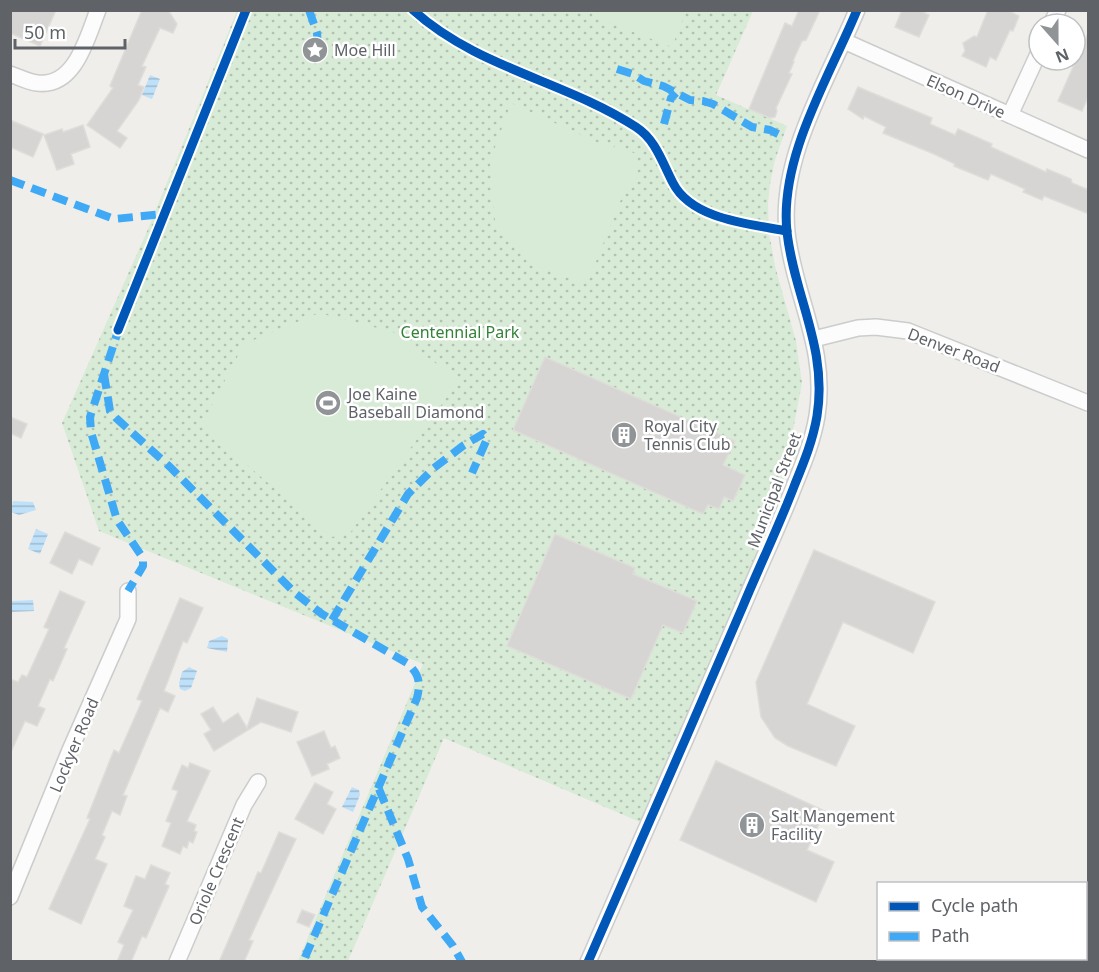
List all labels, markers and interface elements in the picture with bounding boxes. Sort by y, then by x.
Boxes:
scale bar [15,12,124,50]
north arrow [1027,12,1087,72]
text: 50 m [24,20,66,44]
place icon: Moe Hill [300,35,330,65]
place label: Moe Hill [334,39,396,61]
text: N [1052,43,1072,69]
street label: Elson Drive [923,69,1009,123]
park label: Centennial Park [401,321,520,343]
street label: Denver Road [905,322,1003,378]
place label: Joe Kaine Baseball Diamond [346,383,484,423]
sports icon: Joe Kaine Baseball Diamond [313,388,343,418]
place label: Royal City Tennis Club [644,415,731,455]
building icon: Royal City Tennis Club [609,420,639,450]
street label: Municipal Street [742,429,806,551]
street label: Lockyer Road [44,694,104,796]
place label: Salt Mangement Facility [771,805,895,845]
building icon: Salt Mangement Facility [737,810,767,840]
street label: Oriole Crescent [183,813,249,929]
legend [877,882,1087,960]
text: Cycle path [931,893,1018,917]
text: Path [931,923,970,947]

